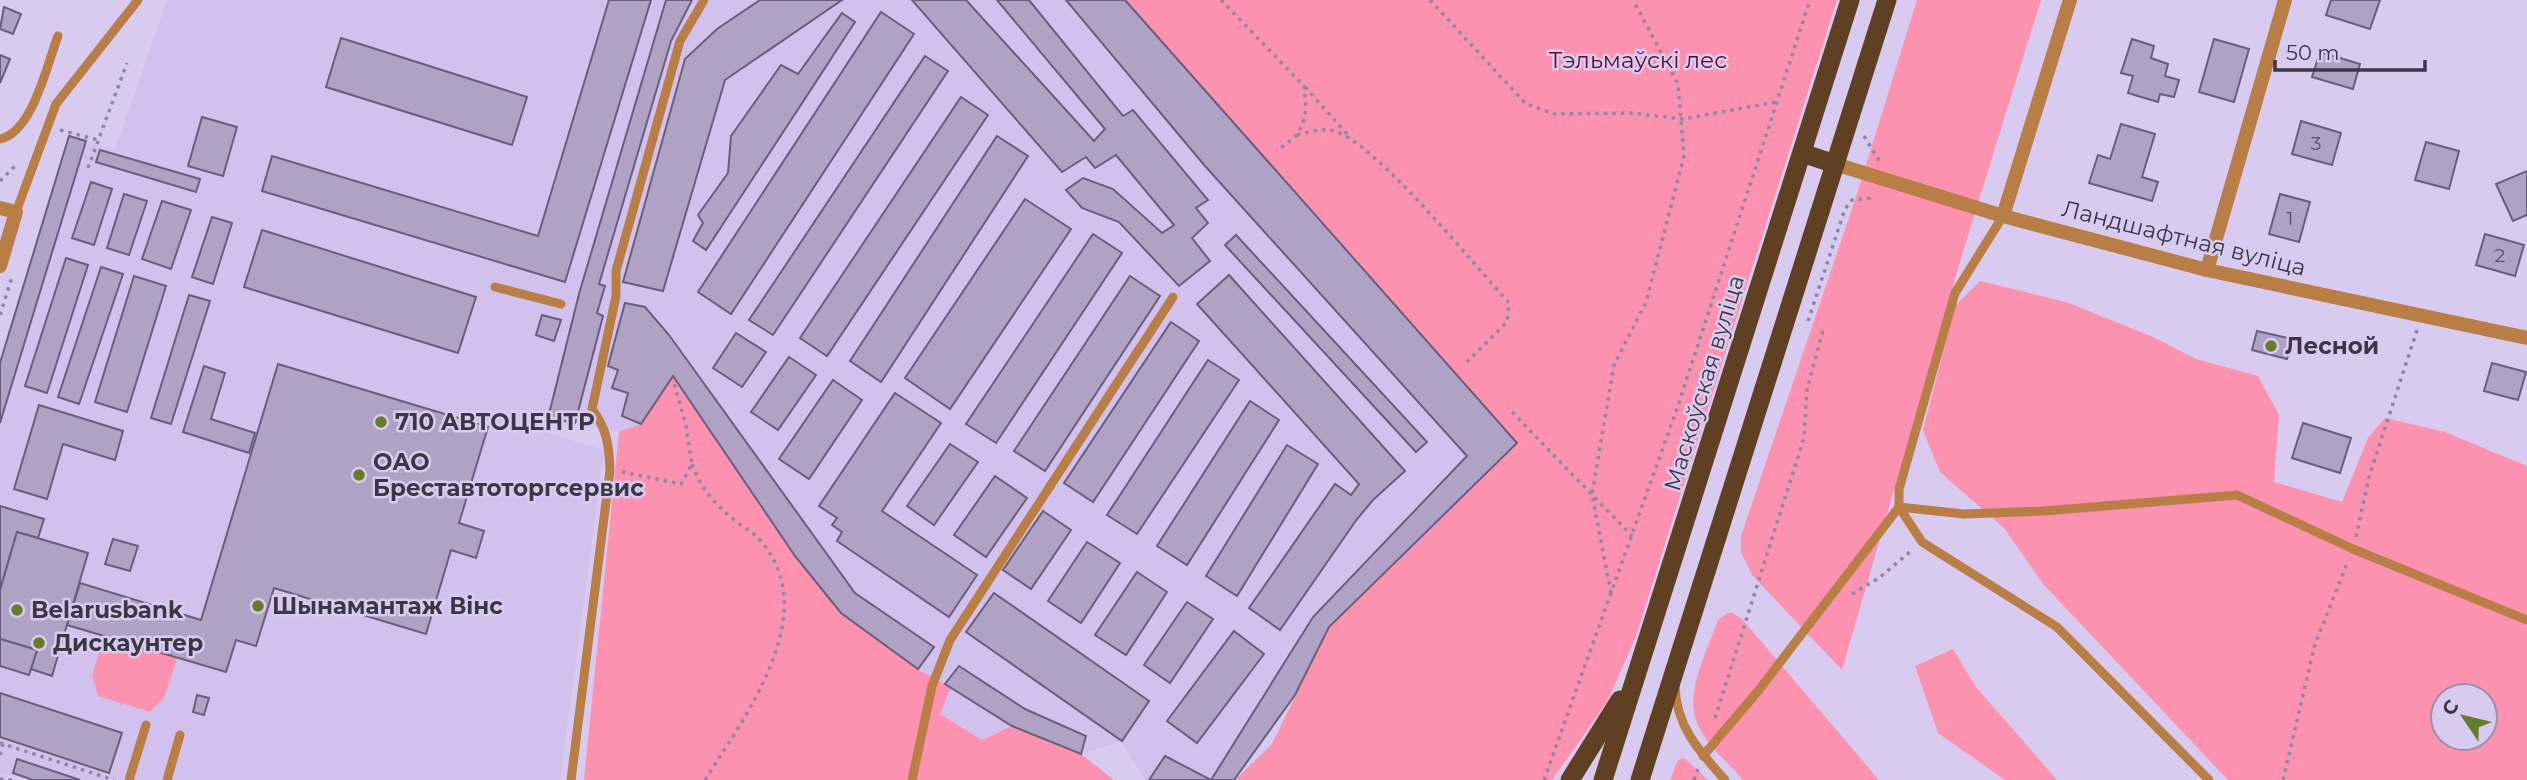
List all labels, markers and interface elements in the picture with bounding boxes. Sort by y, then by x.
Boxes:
scale bar [2275,28,2426,72]
text: 50 m [2286,40,2340,65]
park label: Тэльмаўскі лес [1549,46,1727,74]
house number: 3 [2311,132,2321,155]
street label: Ландшафтная вуліца [2059,194,2309,282]
house number: 1 [2287,207,2293,230]
house number: 2 [2495,244,2506,267]
street label: Маскоўская вуліца [1658,272,1750,494]
place label: Лесной [2285,332,2379,360]
marker: Лесной [2263,338,2279,354]
place label: 710 АВТОЦЕНТР [395,408,595,436]
marker: 710 АВТОЦЕНТР [373,414,389,430]
place label: ОАО Бреставтоторгсервис [373,448,644,502]
marker: ОАО Бреставтоторгсервис [351,467,367,483]
place label: Шынамантаж Вінс [272,592,503,620]
place label: Belarusbank [31,596,184,624]
marker: Шынамантаж Вінс [250,598,266,614]
marker: Belarusbank [9,602,25,618]
place label: Дискаунтер [53,629,203,657]
marker: Дискаунтер [31,635,47,651]
north arrow [2429,682,2499,752]
text: С [2437,695,2464,720]

